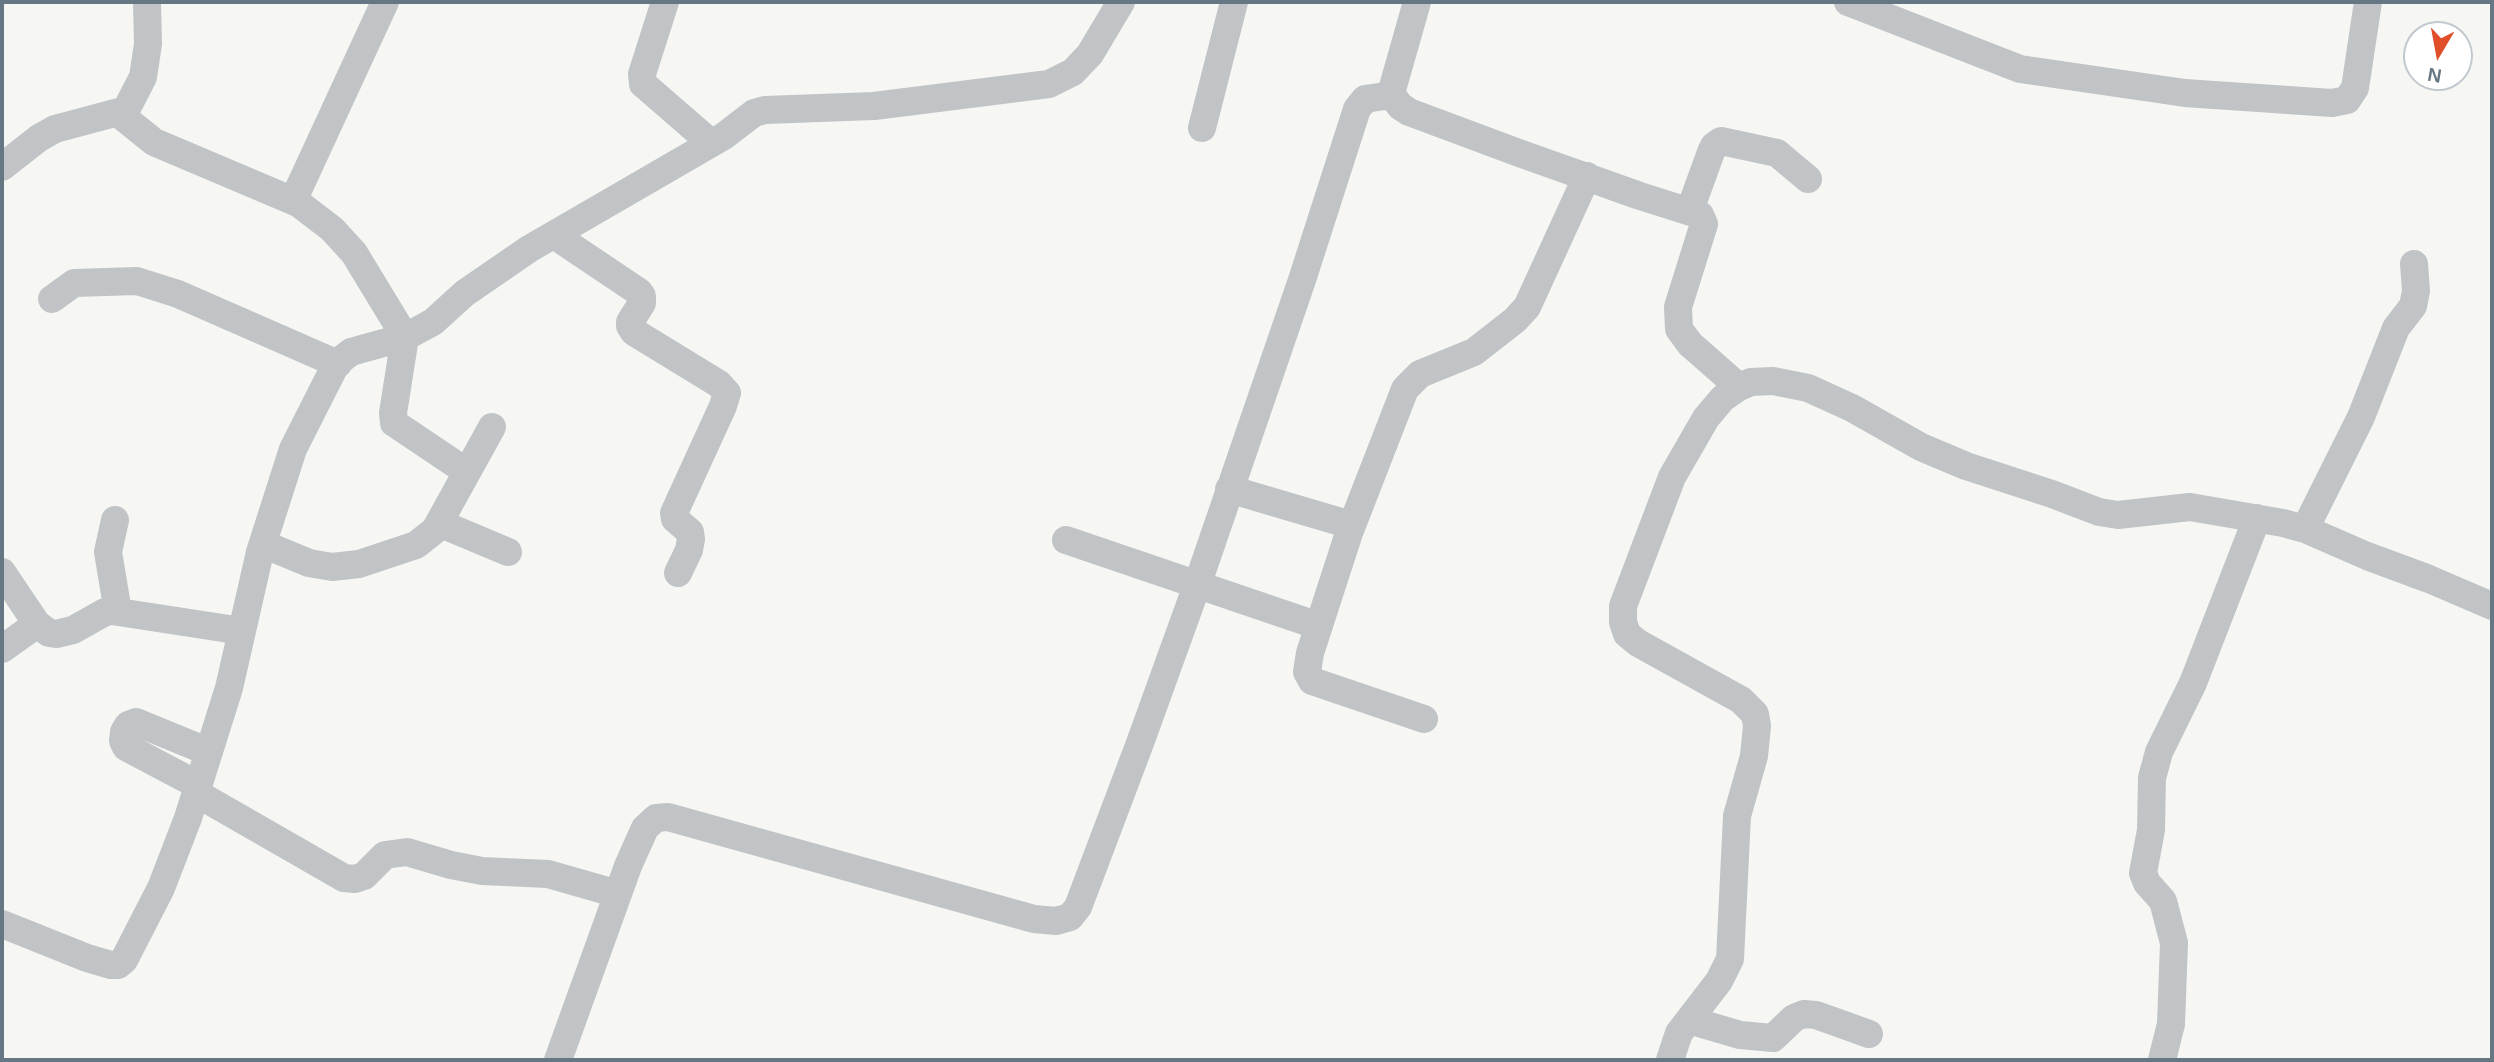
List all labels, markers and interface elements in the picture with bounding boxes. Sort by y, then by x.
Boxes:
north arrow [2403,21,2473,91]
text: N [2426,64,2443,87]

